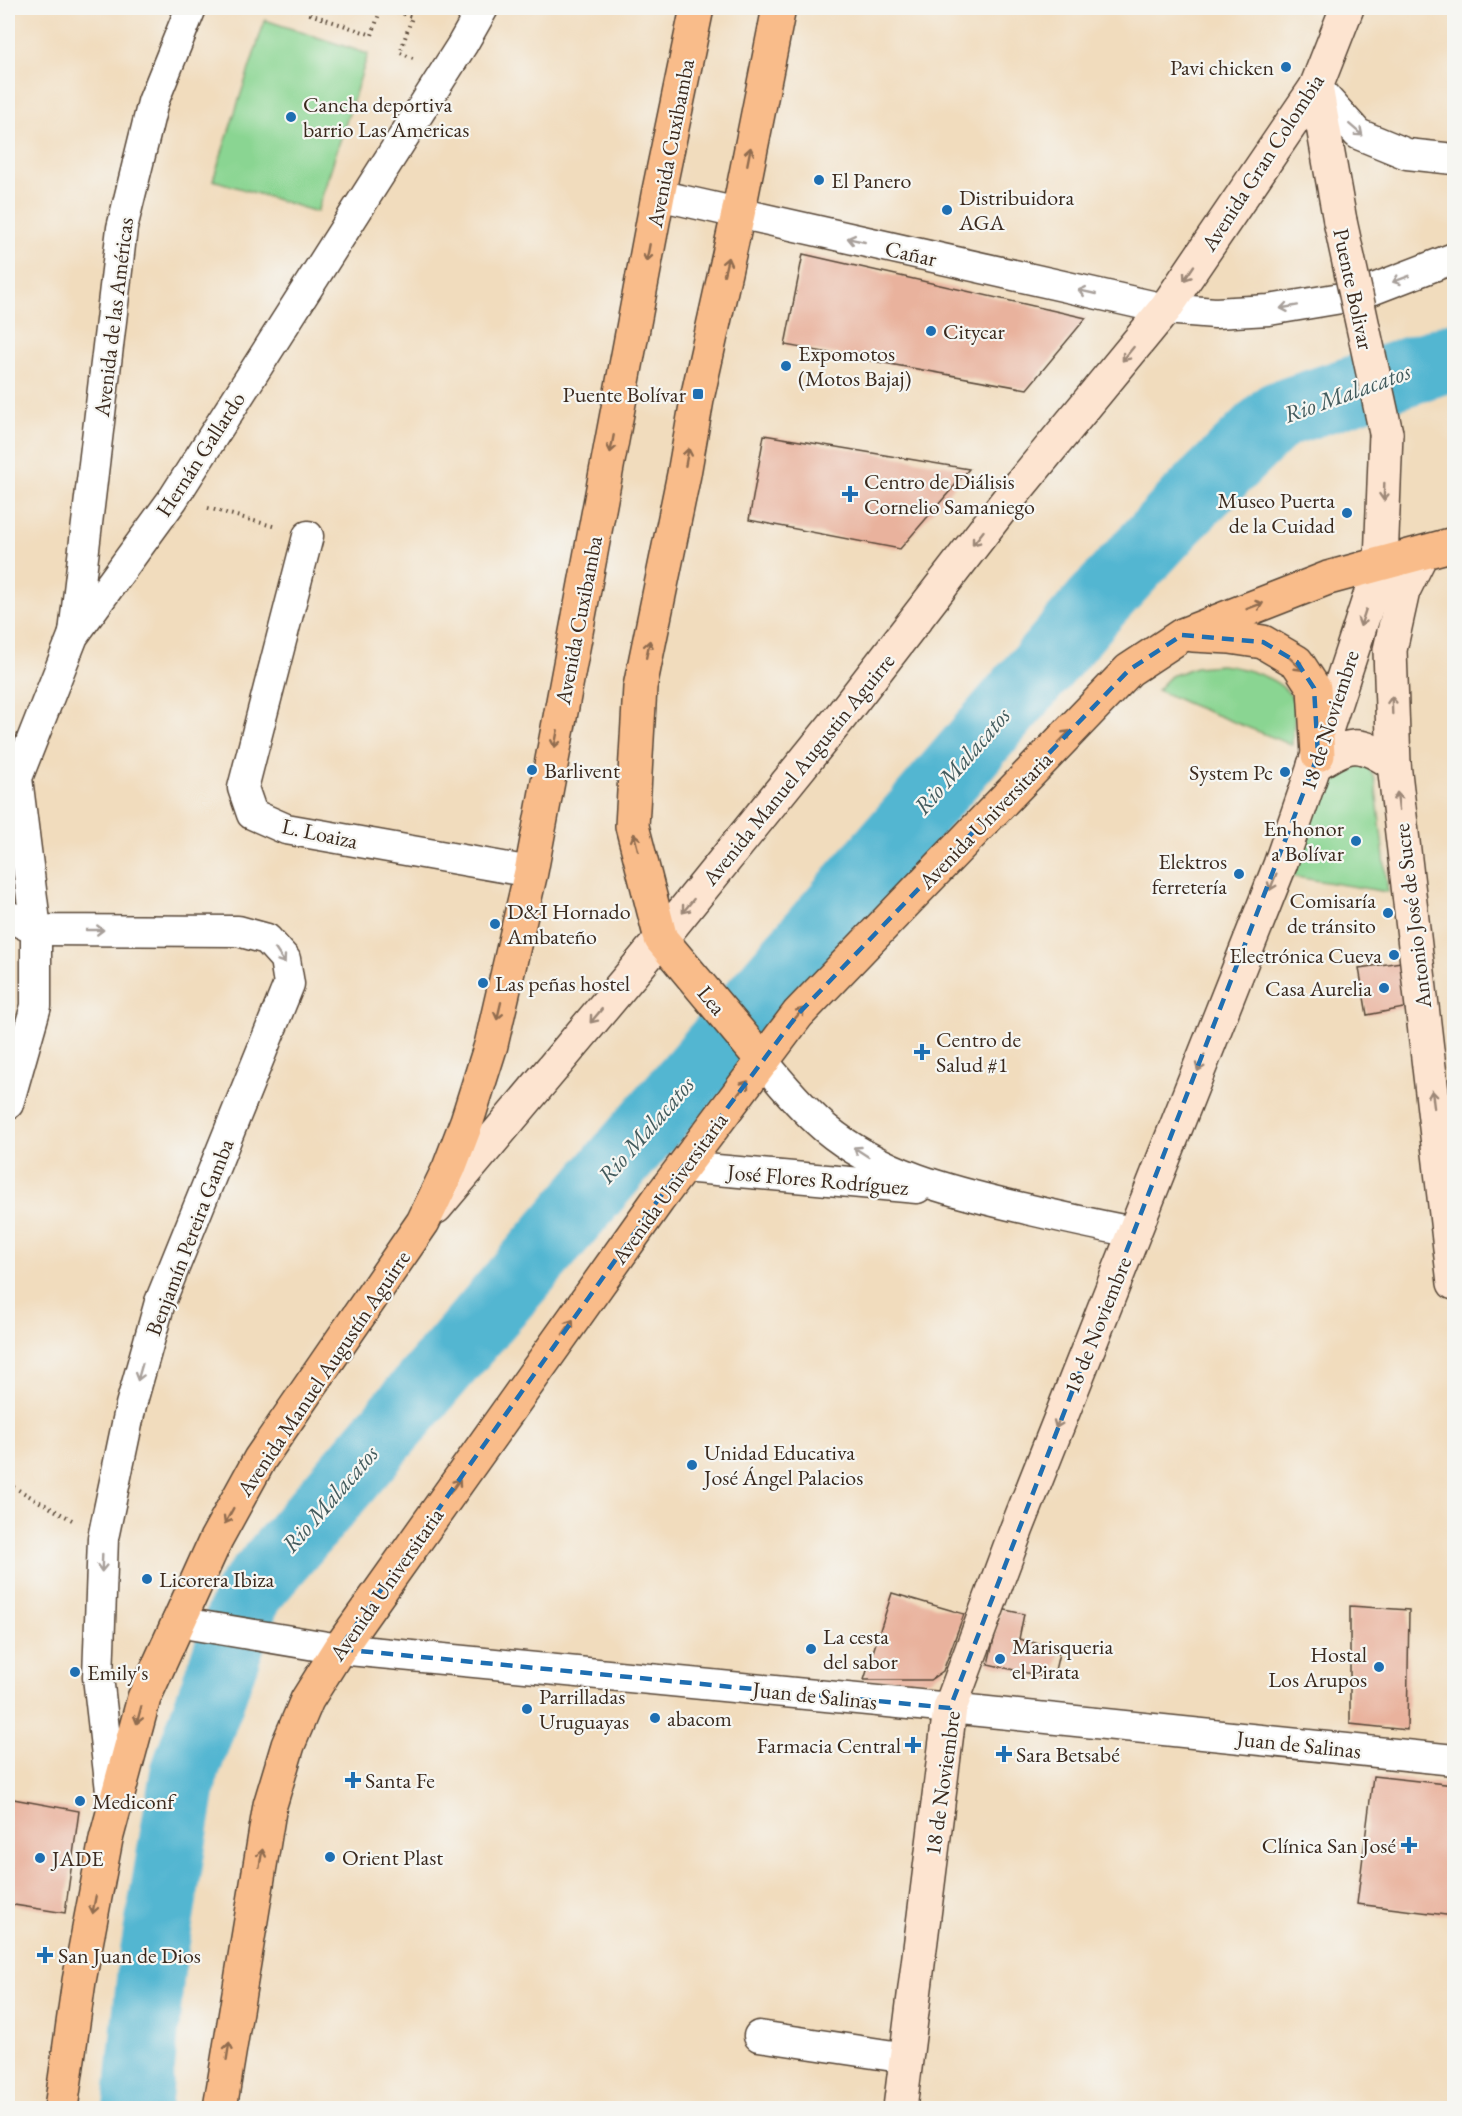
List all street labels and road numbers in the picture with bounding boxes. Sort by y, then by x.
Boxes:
street label: Avenida Cuxibamba [640,56,701,231]
street label: Avenida Gran Colombia [1194,68,1331,257]
street label: Avenida de las Américas [87,216,140,419]
street label: Puente Bolivar [1326,226,1381,353]
street label: Cañar [882,233,940,274]
street label: Hernán Gallardo [149,386,252,522]
street label: Avenida Cuxibamba [548,533,609,708]
street label: 18 de Noviembre [1293,646,1366,794]
street label: Avenida Manuel Augustin Aguirre [695,647,901,892]
street label: Avenida Universitaria [911,745,1059,896]
street label: L. Loaiza [279,811,361,856]
street label: Antonio José de Sucre [1387,822,1438,1011]
street label: Lea [691,979,733,1021]
street label: Avenida Universitaria [604,1107,734,1271]
street label: Benjamín Pereira Gamba [139,1134,240,1340]
street label: José Flores Rodríguez [724,1157,910,1202]
street label: Avenida Manuel Augustín Aguirre [230,1244,417,1503]
street label: 18 de Noviembre [1057,1252,1138,1398]
street label: Avenida Universitaria [322,1502,450,1667]
street label: Juan de Salinas [749,1674,879,1716]
street label: 18 de Noviembre [918,1709,967,1857]
street label: Juan de Salinas [1233,1723,1363,1765]

